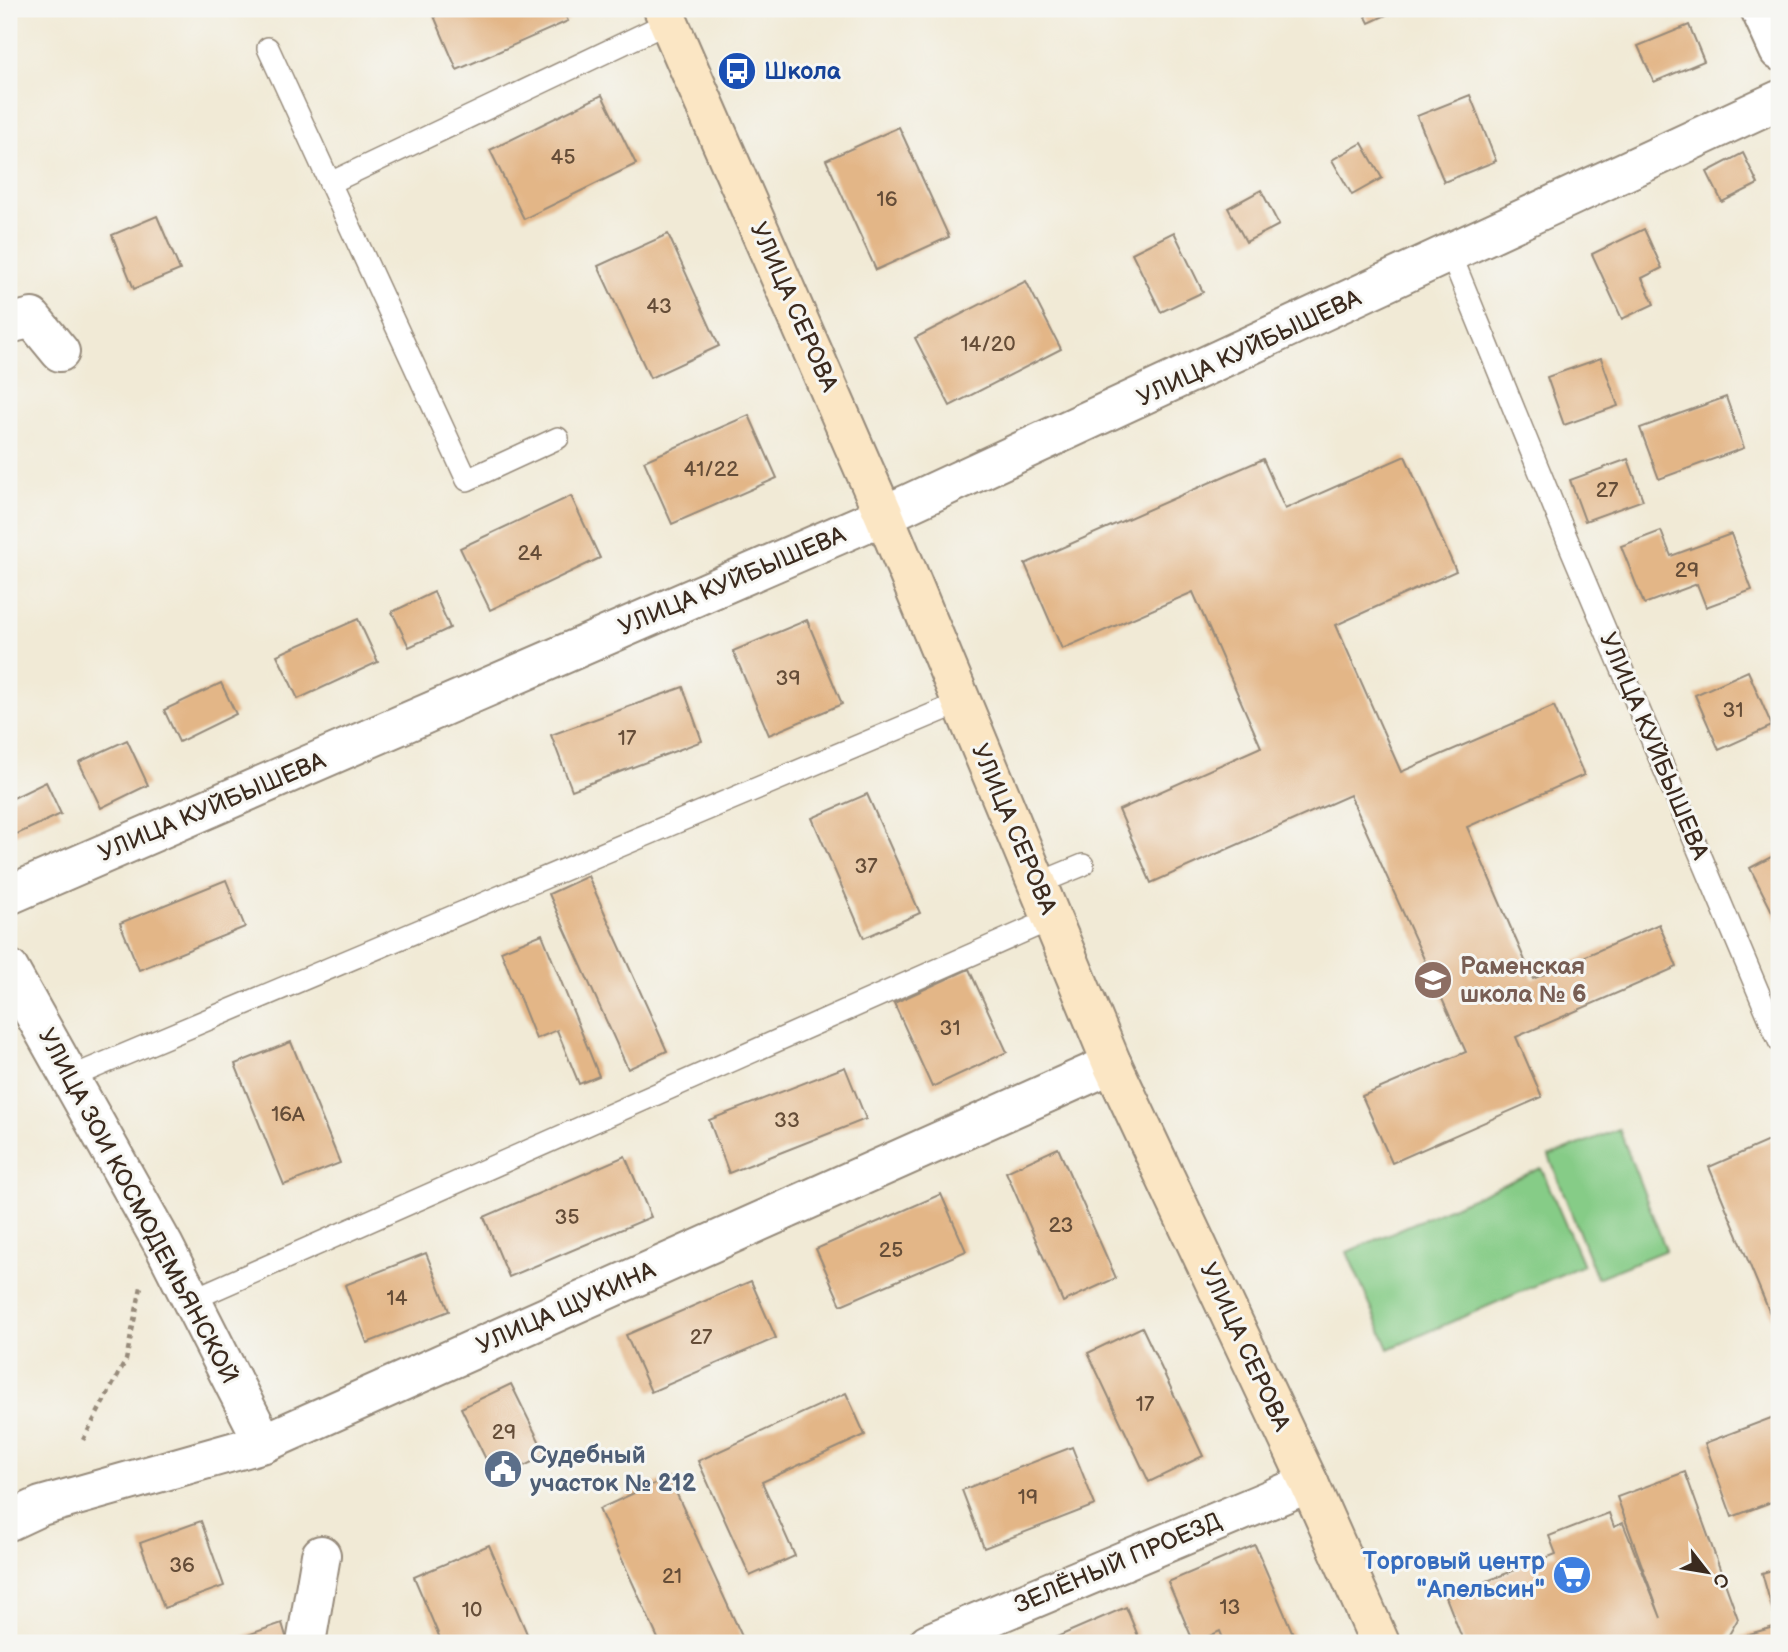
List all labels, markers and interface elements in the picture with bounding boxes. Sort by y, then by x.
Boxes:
bus stop icon: Школа [716,50,758,92]
place label: Школа [764,57,842,86]
house number: 45 [551,145,575,170]
house number: 16 [877,187,898,212]
street label: УЛИЦА СЕРОВА [744,218,844,397]
street label: УЛИЦА КУЙБЫШЕВА [1132,283,1366,413]
house number: 43 [646,294,672,319]
house number: 14/20 [960,332,1016,357]
house number: 41/22 [683,457,739,482]
house number: 27 [1596,478,1619,503]
street label: УЛИЦА КУЙБЫШЕВА [614,520,850,642]
house number: 24 [518,541,543,566]
house number: 29 [1675,558,1699,583]
street label: УЛИЦА КУЙБЫШЕВА [1593,628,1715,864]
house number: 39 [775,666,801,691]
house number: 31 [1722,698,1744,723]
house number: 17 [618,726,637,751]
street label: УЛИЦА СЕРОВА [965,739,1063,919]
street label: УЛИЦА КУЙБЫШЕВА [94,746,330,868]
house number: 37 [854,854,878,879]
place label: Раменская школа № 6 [1460,952,1587,1009]
school or university icon: Раменская школа № 6 [1412,959,1454,1001]
house number: 31 [939,1016,961,1041]
street label: УЛИЦА ЗОИ КОСМОДЕМЬЯНСКОЙ [32,1023,244,1389]
house number: 16А [271,1102,305,1127]
house number: 33 [774,1108,800,1133]
house number: 35 [555,1205,579,1230]
house number: 23 [1049,1213,1073,1238]
house number: 25 [879,1238,903,1263]
street label: УЛИЦА ЩУКИНА [472,1255,660,1360]
street label: УЛИЦА СЕРОВА [1193,1258,1297,1436]
house number: 14 [387,1286,408,1311]
house number: 27 [690,1325,713,1350]
house number: 17 [1136,1392,1155,1417]
house number: 29 [492,1420,516,1445]
place label: Судебный участок № 212 [530,1441,697,1498]
public building icon: Судебный участок № 212 [482,1448,524,1490]
house number: 19 [1018,1485,1038,1510]
street label: ЗЕЛЁНЫЙ ПРОЕЗД [1010,1506,1226,1620]
north arrow [1672,1536,1742,1606]
place label: Торговый центр "Апельсин" [1362,1547,1545,1604]
house number: 36 [169,1553,195,1578]
supermarket icon: Торговый центр "Апельсин" [1551,1554,1593,1596]
house number: 21 [662,1564,682,1589]
text: С [1707,1568,1734,1592]
house number: 13 [1219,1595,1241,1620]
house number: 10 [462,1598,482,1623]

